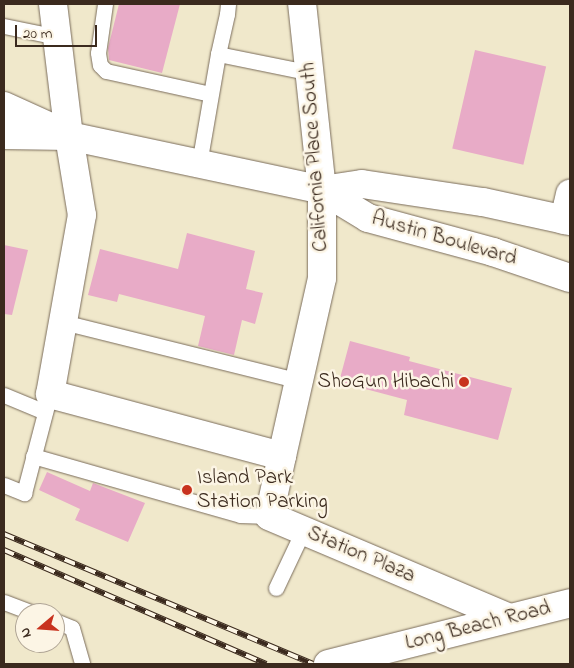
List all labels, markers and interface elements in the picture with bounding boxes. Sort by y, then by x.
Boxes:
scale bar [18,15,100,47]
text: 20 m [23,23,52,45]
street label: California Place South [296,61,334,253]
street label: Austin Boulevard [369,206,519,272]
place label: ShoGun Hibachi [317,369,454,395]
marker: ShoGun Hibachi [458,376,470,388]
place label: Island Park Station Parking [197,465,328,515]
marker: Island Park Station Parking [181,484,193,496]
street label: Station Plaza [303,521,419,589]
street label: Long Beach Road [403,596,553,656]
north arrow [15,603,65,653]
text: N [15,625,38,640]

